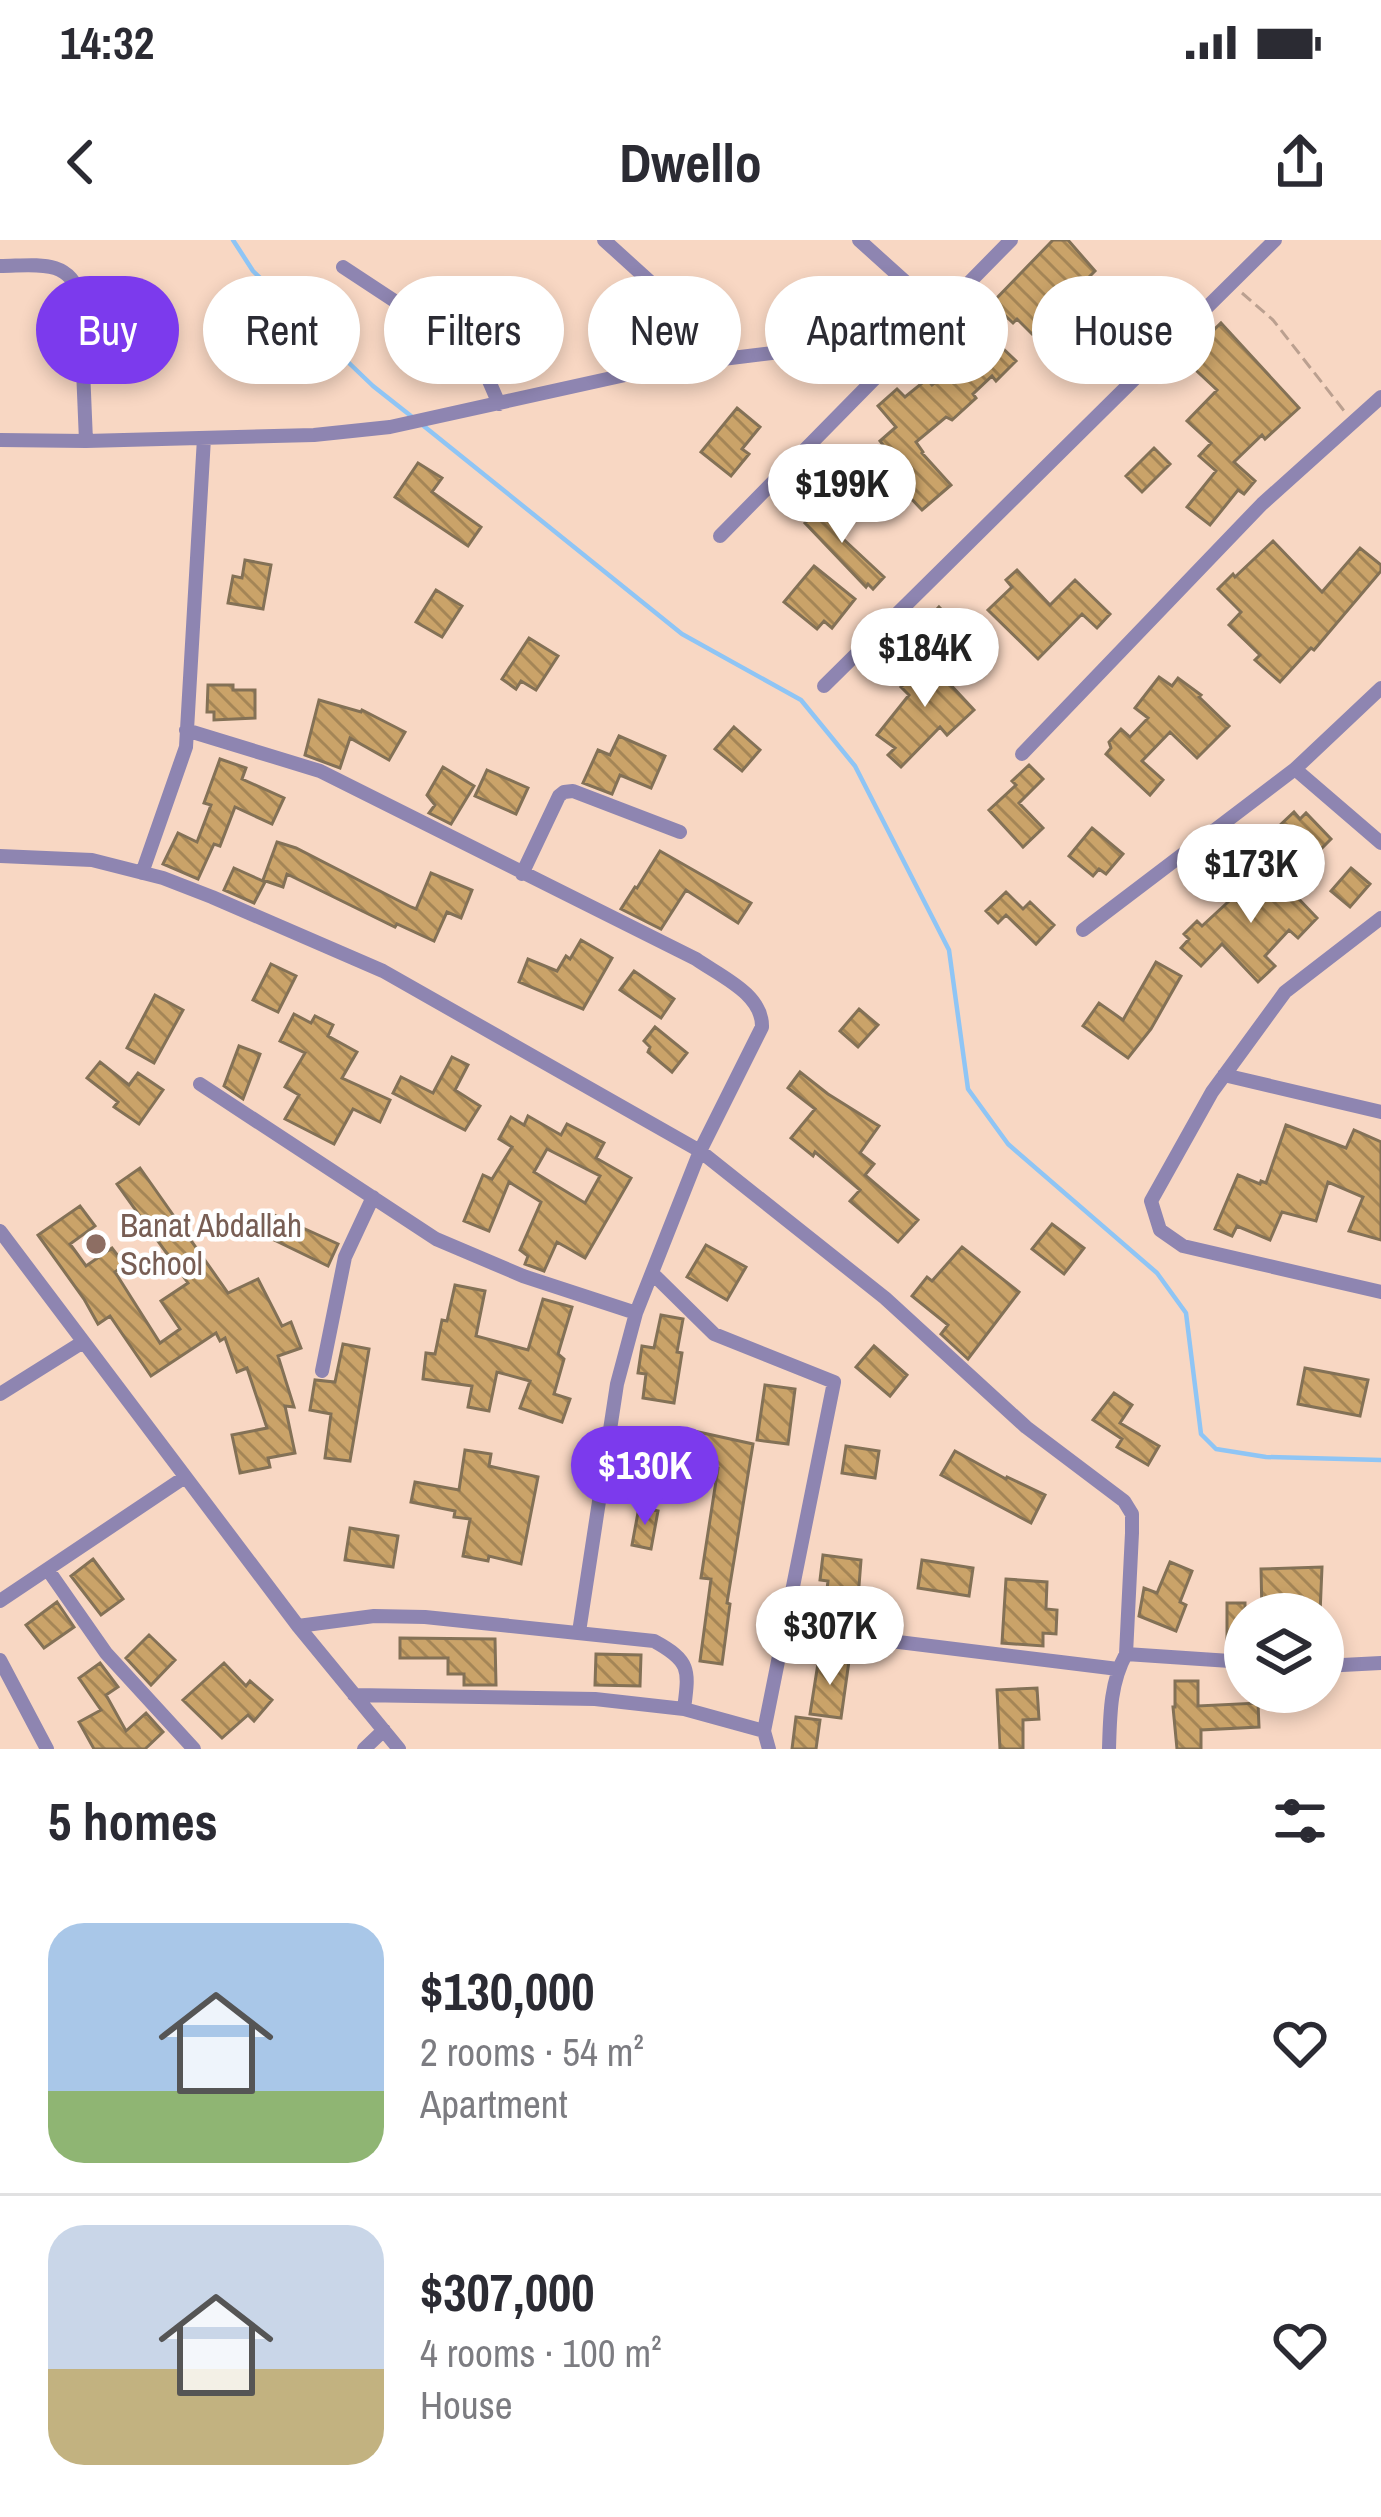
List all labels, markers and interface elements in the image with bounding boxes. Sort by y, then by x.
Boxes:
text: 14:32 [60,12,154,73]
text: Dwello [619,126,762,199]
icon: back [48,129,114,195]
icon: share [1267,129,1333,195]
chip: Buy [36,276,179,384]
chip: Rent [203,276,360,384]
chip: Filters [384,276,564,384]
chip: New [588,276,741,384]
chip: Apartment [765,276,1008,384]
chip: House [1032,276,1215,384]
pin: $199K [758,444,926,546]
text: $199K [795,457,889,509]
pin: $184K [841,608,1009,710]
text: $184K [878,621,972,673]
pin: $173K [1167,824,1335,926]
text: $173K [1204,837,1298,889]
place label: Banat Abdallah School [120,1203,302,1285]
marker: Banat Abdallah School [83,1231,109,1257]
pin: $130K [561,1426,729,1528]
text: $130K [598,1439,692,1491]
pin: $307K [746,1586,914,1688]
map controls [1224,1593,1344,1713]
button: layers [1224,1593,1344,1713]
text: $307K [783,1599,877,1651]
text: 5 homes [48,1787,218,1856]
icon: filters [1267,1788,1333,1854]
text: $130,000 [420,1957,594,2026]
icon: home [144,1971,288,2115]
icon: heart [1267,2010,1333,2076]
text: 2 rooms · 54 m² [420,2026,644,2078]
text: Apartment [420,2078,568,2130]
text: $307,000 [420,2258,594,2327]
icon: home [144,2273,288,2417]
icon: heart [1267,2312,1333,2378]
text: 4 rooms · 100 m² [420,2327,662,2379]
text: House [420,2379,512,2431]

